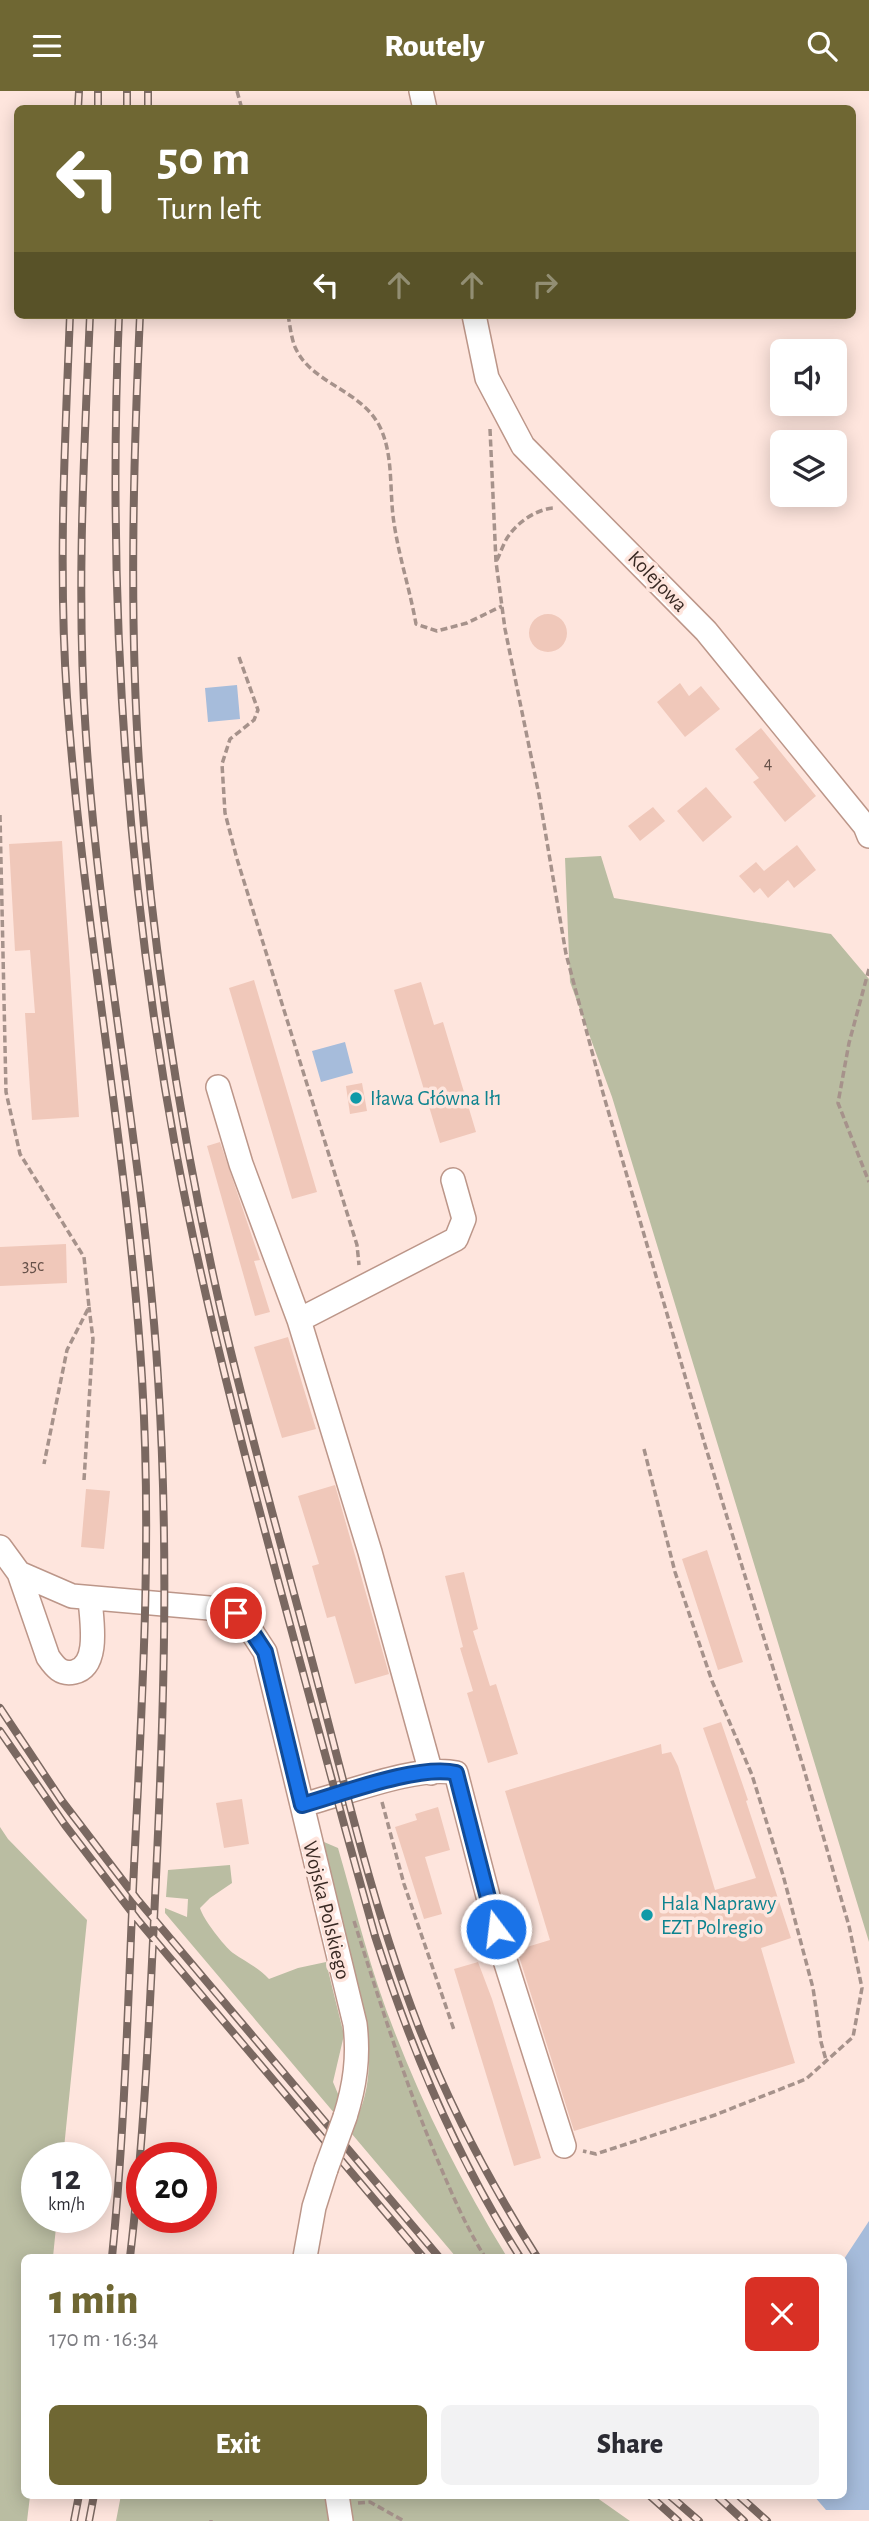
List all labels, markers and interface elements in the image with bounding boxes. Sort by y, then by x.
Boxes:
icon: menu [28,27,66,65]
icon: search [803,27,841,65]
text: Routely [384,30,485,62]
icon: left [42,133,133,224]
text: 50 m [157,135,251,184]
text: Turn left [157,193,261,225]
icon: left [307,266,345,304]
icon: ahead [380,266,418,304]
icon: ahead [453,266,491,304]
icon: right [526,266,564,304]
map controls [770,339,847,507]
button: sound [770,339,847,416]
button: layers [770,430,847,507]
street label: Kolejowa [624,547,692,616]
house number: 4 [764,755,773,773]
place label: Iława Główna Ił1 [370,1088,502,1109]
marker: Iława Główna Ił1 [348,1090,364,1106]
house number: 35c [22,1257,44,1275]
pin [206,1583,266,1643]
icon: arrive [217,1594,255,1632]
street label: Wojska Polskiego [299,1839,354,1981]
position arrow [459,1892,533,1966]
place label: Hala Naprawy EZT Polregio [661,1893,776,1938]
marker: Hala Naprawy EZT Polregio [639,1907,655,1923]
speed limit sign: 20 [126,2142,217,2233]
text: 12 [52,2161,81,2196]
text: km/h [48,2196,85,2214]
button: close [745,2277,819,2351]
text: 1 min [49,2279,138,2321]
text: 170 m · 16:34 [49,2328,158,2351]
button: Exit [49,2405,427,2485]
button: Share [441,2405,819,2485]

